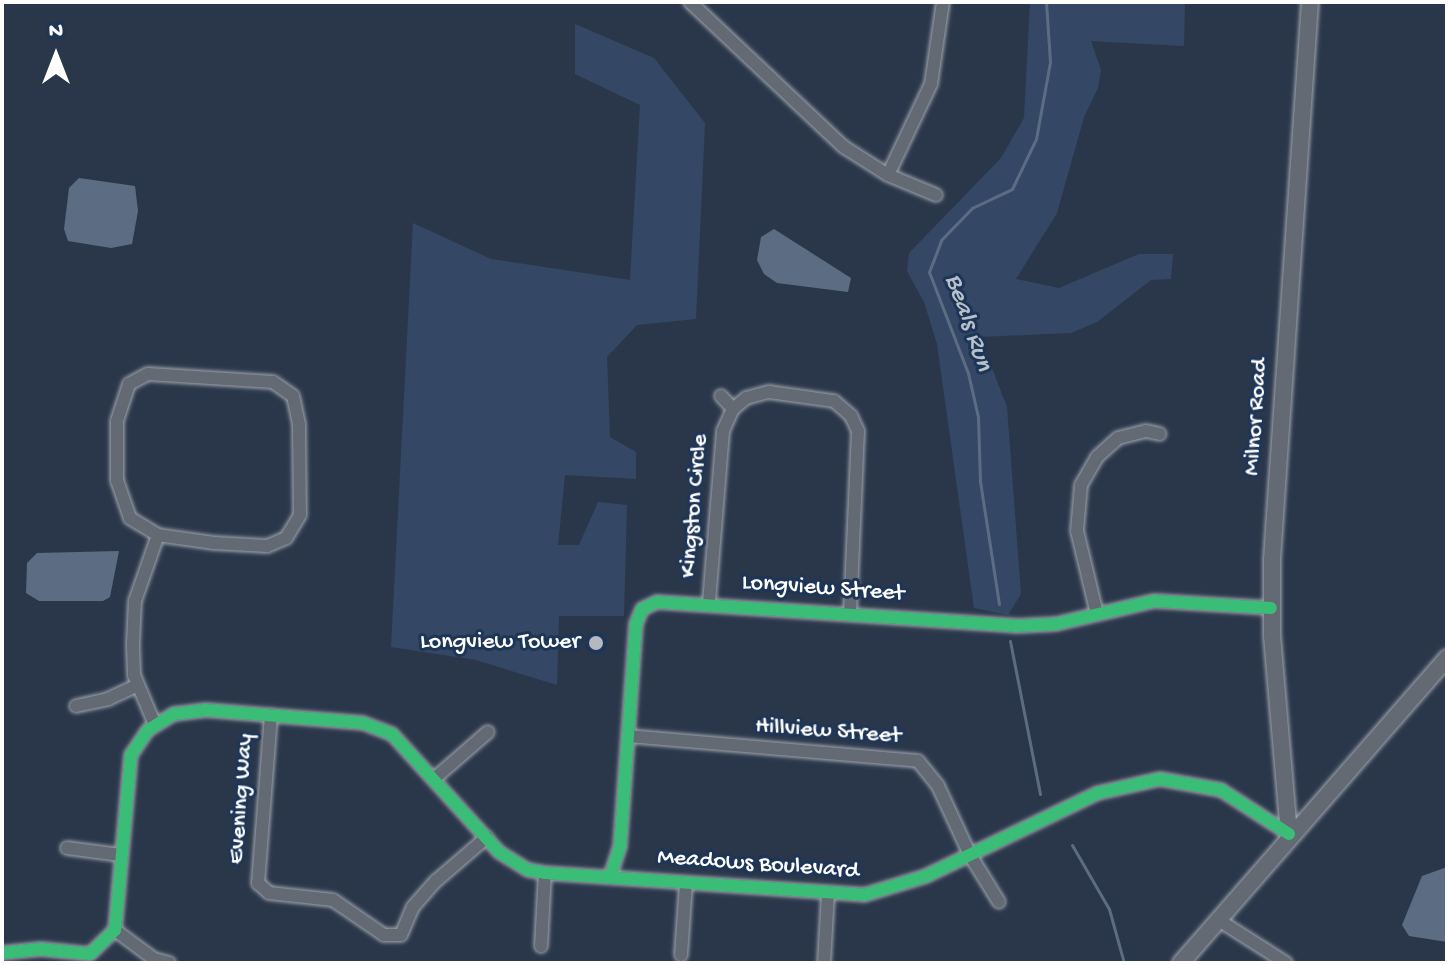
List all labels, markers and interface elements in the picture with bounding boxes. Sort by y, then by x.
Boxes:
north arrow [16,16,96,96]
text: N [49,19,63,45]
water label: Beals Run [936,270,998,376]
street label: Milnor Road [1239,357,1275,477]
street label: Kingston Circle [674,433,716,579]
street label: Longview Street [741,569,905,609]
place label: Longview Tower [420,629,580,657]
marker: Longview Tower [587,634,605,652]
street label: Hillview Street [754,713,902,751]
street label: Evening Way [223,733,261,865]
street label: Meadows Boulevard [656,844,860,886]

